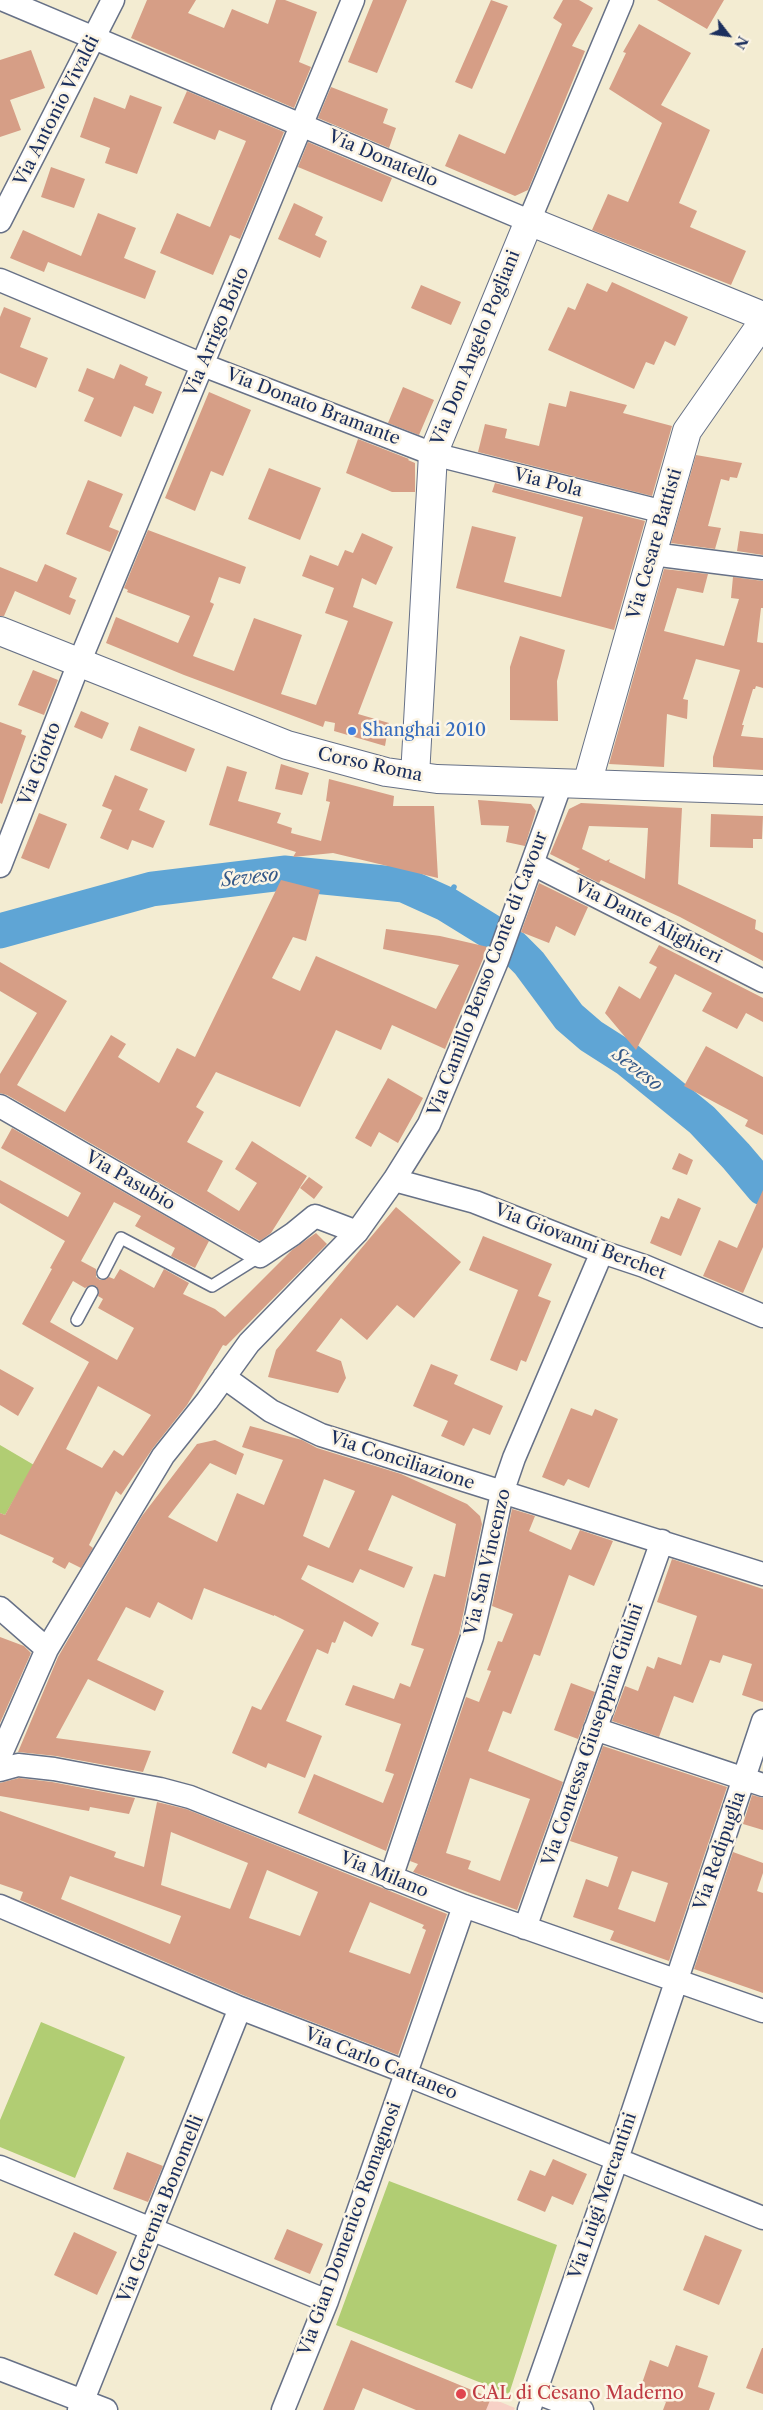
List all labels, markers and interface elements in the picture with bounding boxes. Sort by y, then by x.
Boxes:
north arrow [703,10,753,60]
street label: Via Antonio Vivaldi [10,32,104,190]
text: N [730,33,752,52]
street label: Via Donatello [325,126,441,192]
street label: Via Don Angelo Pogliani [427,247,525,449]
street label: Via Arrigo Boito [180,264,254,400]
street label: Via Donato Bramante [223,364,403,450]
street label: Via Pola [511,464,585,502]
street label: Via Cesare Battisti [623,466,687,622]
street label: Via Giotto [14,719,66,809]
place label: Shanghai 2010 [362,720,486,742]
marker: Shanghai 2010 [346,725,358,737]
street label: Corso Roma [316,743,424,787]
street label: Via Camillo Benso Conte di Cavour [424,829,552,1119]
water label: Seveso [220,864,280,892]
street label: Via Dante Alighieri [571,875,725,969]
water label: Seveso [607,1043,667,1097]
street label: Via Pasubio [81,1147,179,1215]
street label: Via Giovanni Berchet [491,1199,669,1285]
street label: Via Conciliazione [327,1427,477,1495]
street label: Via San Vincenzo [461,1487,515,1637]
street label: Via Contessa Giuseppina Giulini [538,1601,648,1869]
street label: Via Redipuglia [690,1789,750,1913]
street label: Via Milano [337,1847,431,1903]
street label: Via Carlo Cattaneo [301,2023,461,2105]
street label: Via Gian Domenico Romagnosi [294,2099,406,2359]
street label: Via Luigi Mercantini [564,2110,642,2282]
street label: Via Geremia Bonomelli [113,2112,209,2306]
place label: CAL di Cesano Maderno [472,2383,684,2405]
marker: CAL di Cesano Maderno [454,2387,468,2401]

